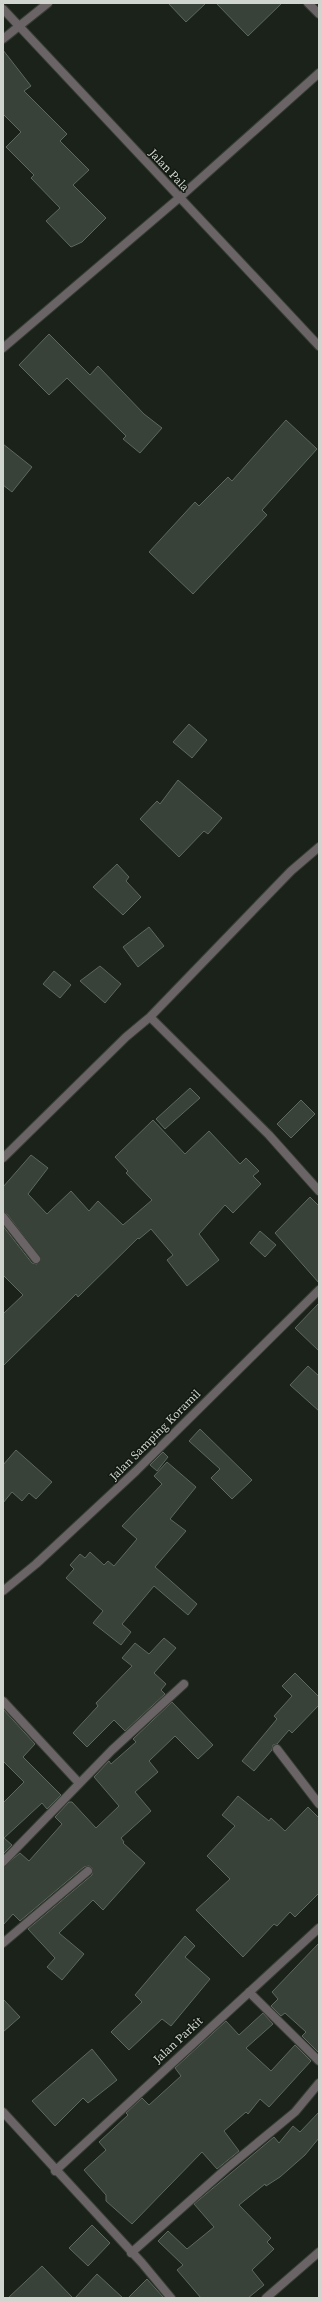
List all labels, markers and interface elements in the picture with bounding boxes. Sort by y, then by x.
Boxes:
street label: Jalan Pala [145,145,193,195]
street label: Jalan Samping Koramil [105,1386,204,1485]
street label: Jalan Parkit [149,2013,206,2068]

